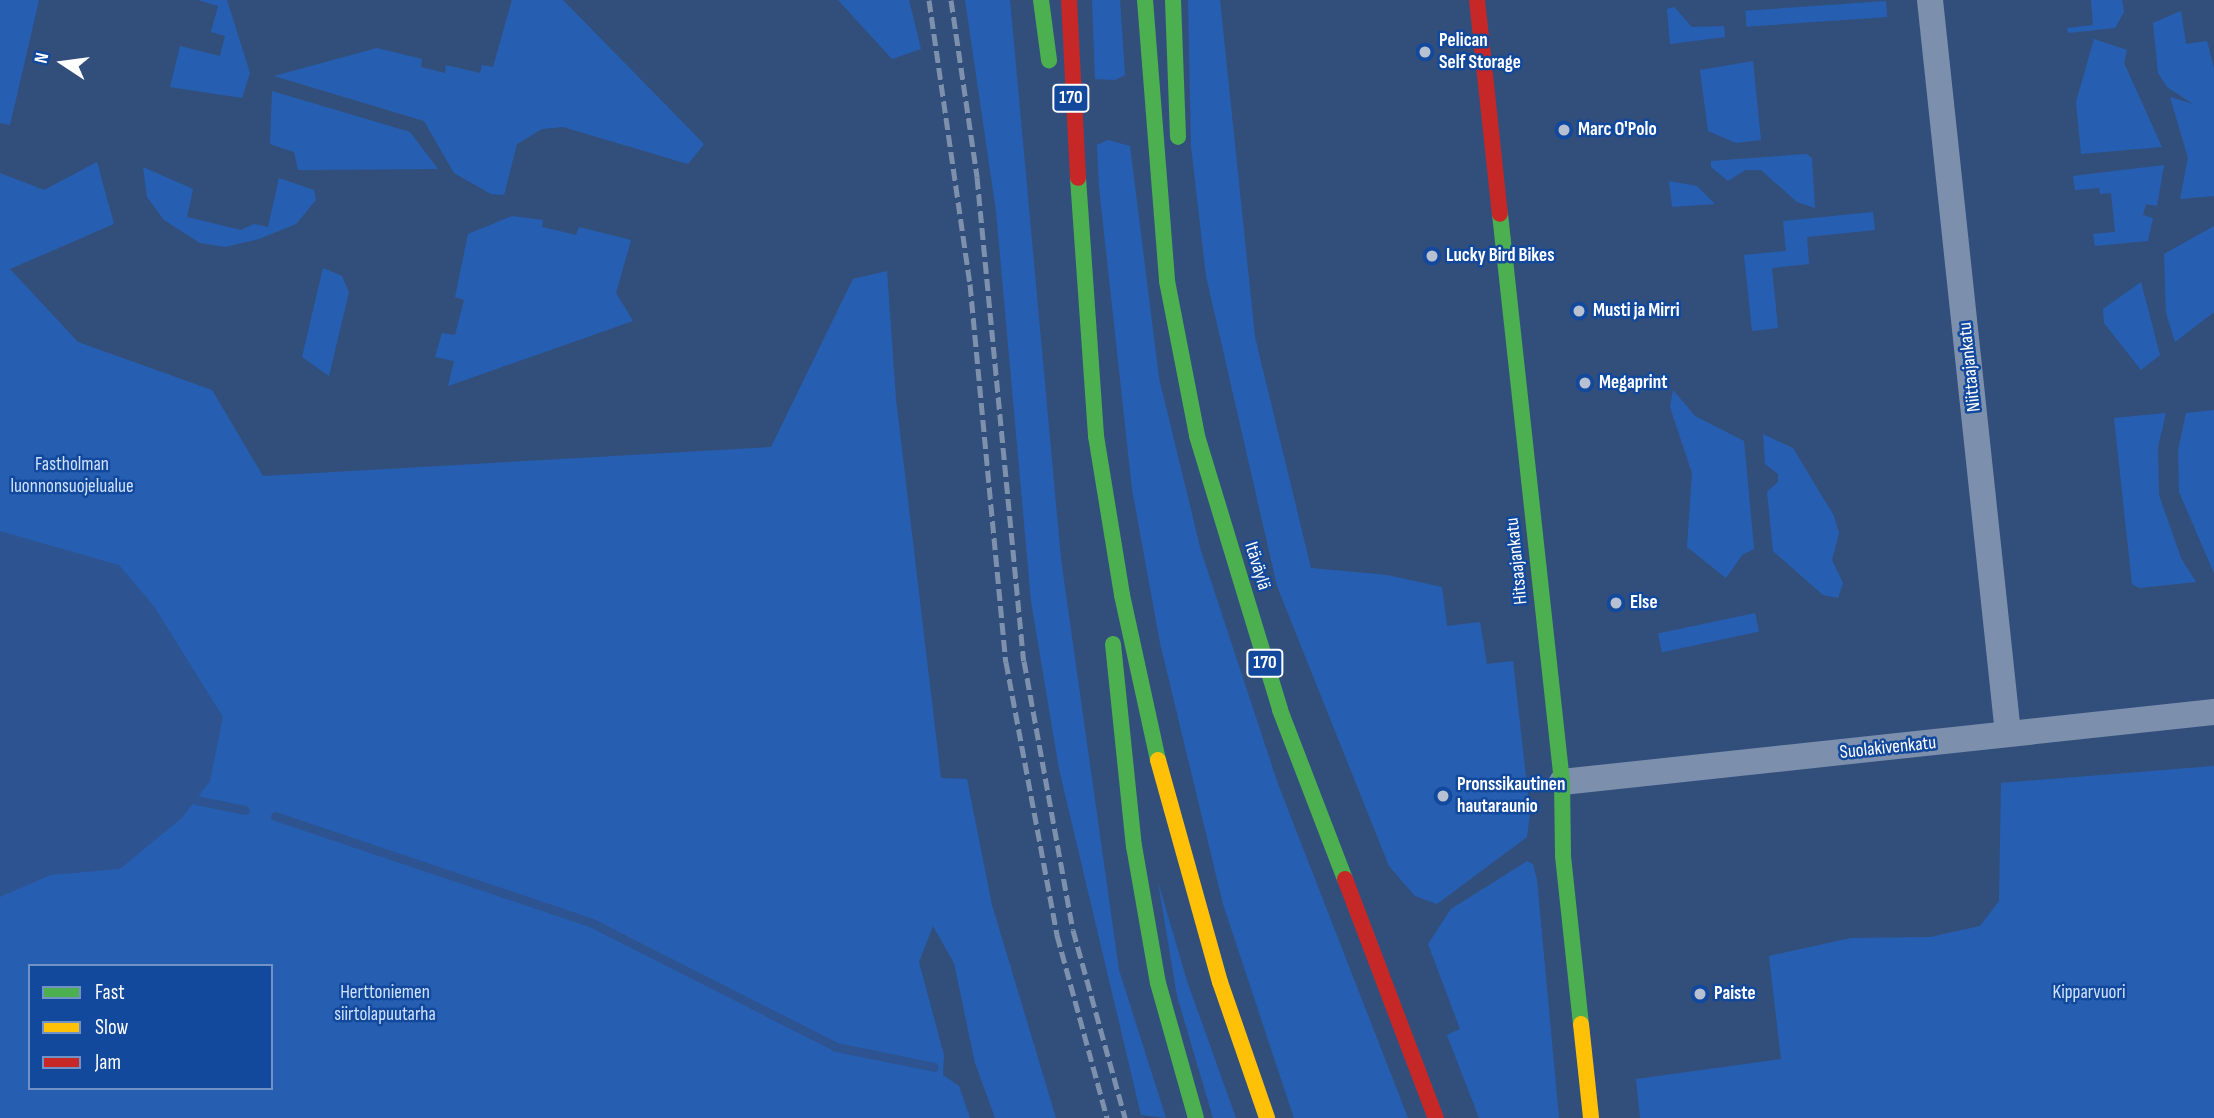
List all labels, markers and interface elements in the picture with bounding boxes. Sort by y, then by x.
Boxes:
north arrow [28,28,98,98]
place label: Pelican Self Storage [1439,30,1521,74]
marker: Pelican Self Storage [1417,44,1433,60]
text: N [30,51,54,66]
road number: 170 [1052,84,1090,113]
place label: Marc O'Polo [1578,119,1657,141]
marker: Marc O'Polo [1556,122,1572,138]
place label: Lucky Bird Bikes [1446,245,1554,267]
marker: Lucky Bird Bikes [1424,248,1440,264]
place label: Musti ja Mirri [1593,300,1680,322]
marker: Musti ja Mirri [1571,303,1587,319]
street label: Niittaajankatu [1954,321,1986,413]
place label: Megaprint [1599,372,1667,394]
marker: Megaprint [1577,375,1593,391]
park label: Fastholman luonnonsuojelualue [10,454,134,498]
street label: Hitsaajankatu [1501,516,1533,606]
street label: Itäväylä [1239,539,1275,593]
place label: Else [1630,592,1658,614]
marker: Else [1608,595,1624,611]
road number: 170 [1246,648,1284,678]
street label: Suolakivenkatu [1839,732,1937,764]
place label: Pronssikautinen hautaraunio [1457,774,1565,818]
marker: Pronssikautinen hautaraunio [1435,788,1451,804]
legend [28,964,273,1090]
text: Fast [95,980,125,1005]
park label: Herttoniemen siirtolapuutarha [334,982,436,1026]
park label: Kipparvuori [2053,982,2125,1004]
place label: Paiste [1714,983,1756,1005]
marker: Paiste [1692,986,1708,1002]
text: Slow [95,1015,128,1040]
text: Jam [95,1050,121,1075]

